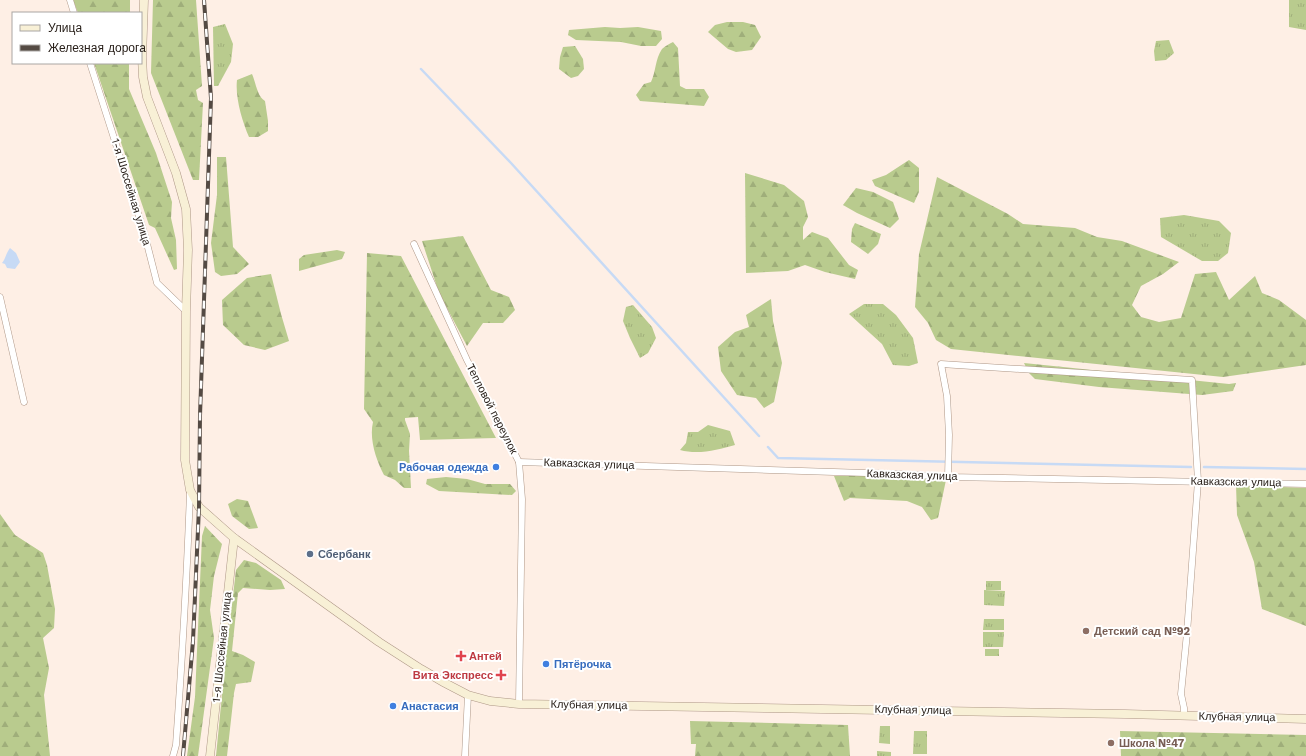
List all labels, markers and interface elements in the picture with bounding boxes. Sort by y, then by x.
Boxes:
legend [12,12,142,64]
text: Улица [48,21,82,35]
text: Железная дорога [48,41,146,55]
street label: 1-я Шоссейная улица [109,137,154,248]
street label: Тепловой переулок [464,362,520,456]
street label: Кавказская улица [543,456,636,472]
place label: Рабочая одежда [399,461,489,474]
marker: Рабочая одежда [491,462,501,472]
street label: Кавказская улица [866,467,959,483]
street label: Кавказская улица [1190,475,1282,489]
place label: Сбербанк [318,548,371,561]
marker: Сбербанк [305,549,315,559]
street label: 1-я Шоссейная улица [210,590,234,703]
place label: Детский сад №92 [1094,625,1191,638]
marker: Детский сад №92 [1081,626,1091,636]
place label: Антей [469,650,502,663]
marker: Антей [456,651,466,661]
place label: Пятёрочка [554,658,612,671]
marker: Пятёрочка [541,659,551,669]
place label: Вита Экспресс [413,669,493,682]
marker: Вита Экспресс [496,670,506,680]
street label: Клубная улица [550,698,628,712]
place label: Анастасия [401,700,459,713]
marker: Анастасия [388,701,398,711]
street label: Клубная улица [874,703,952,717]
street label: Клубная улица [1198,710,1276,724]
place label: Школа №47 [1119,737,1184,750]
marker: Школа №47 [1106,738,1116,748]

